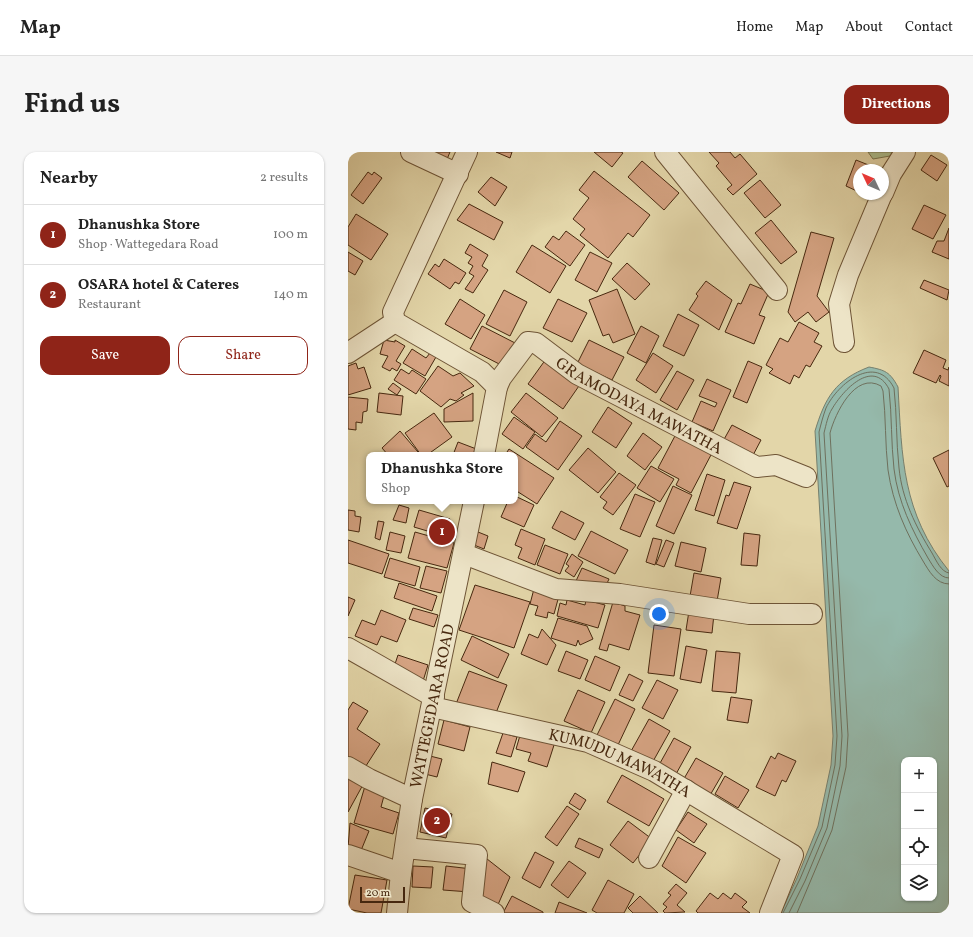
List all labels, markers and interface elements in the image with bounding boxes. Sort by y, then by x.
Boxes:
text: Map [20,15,61,41]
text: Home [736,18,773,37]
text: Map [795,18,823,37]
text: About [845,18,883,37]
text: Contact [905,18,953,37]
text: Find us [24,85,120,124]
button: Directions [844,85,949,124]
north arrow [853,164,889,200]
text: Nearby [40,167,98,190]
text: 2 results [260,169,308,187]
text: Dhanushka Store [78,215,200,236]
text: 1 [50,226,56,244]
text: 100 m [273,226,308,244]
text: Shop · Wattegedara Road [78,236,219,254]
text: OSARA hotel & Cateres [78,275,239,296]
text: 2 [50,286,56,304]
text: 140 m [274,286,308,304]
text: Restaurant [78,296,141,314]
button: Save [40,336,170,375]
button: Share [178,336,308,375]
street label: GRAMODAYA MAWATHA [550,353,726,460]
popup [366,452,518,504]
text: Dhanushka Store [381,459,503,480]
text: Shop [381,480,410,498]
pin: 1 [429,517,455,547]
your location [649,604,669,624]
street label: WATTEGEDARA ROAD [406,622,461,791]
street label: KUMUDU MAWATHA [546,724,695,804]
map controls [901,757,937,901]
button: + [901,757,937,793]
button: − [901,793,937,829]
pin: 2 [424,806,450,836]
button: locate [901,829,937,865]
button: layers [901,865,937,901]
scale bar [360,885,405,904]
text: 20 m [366,886,390,901]

